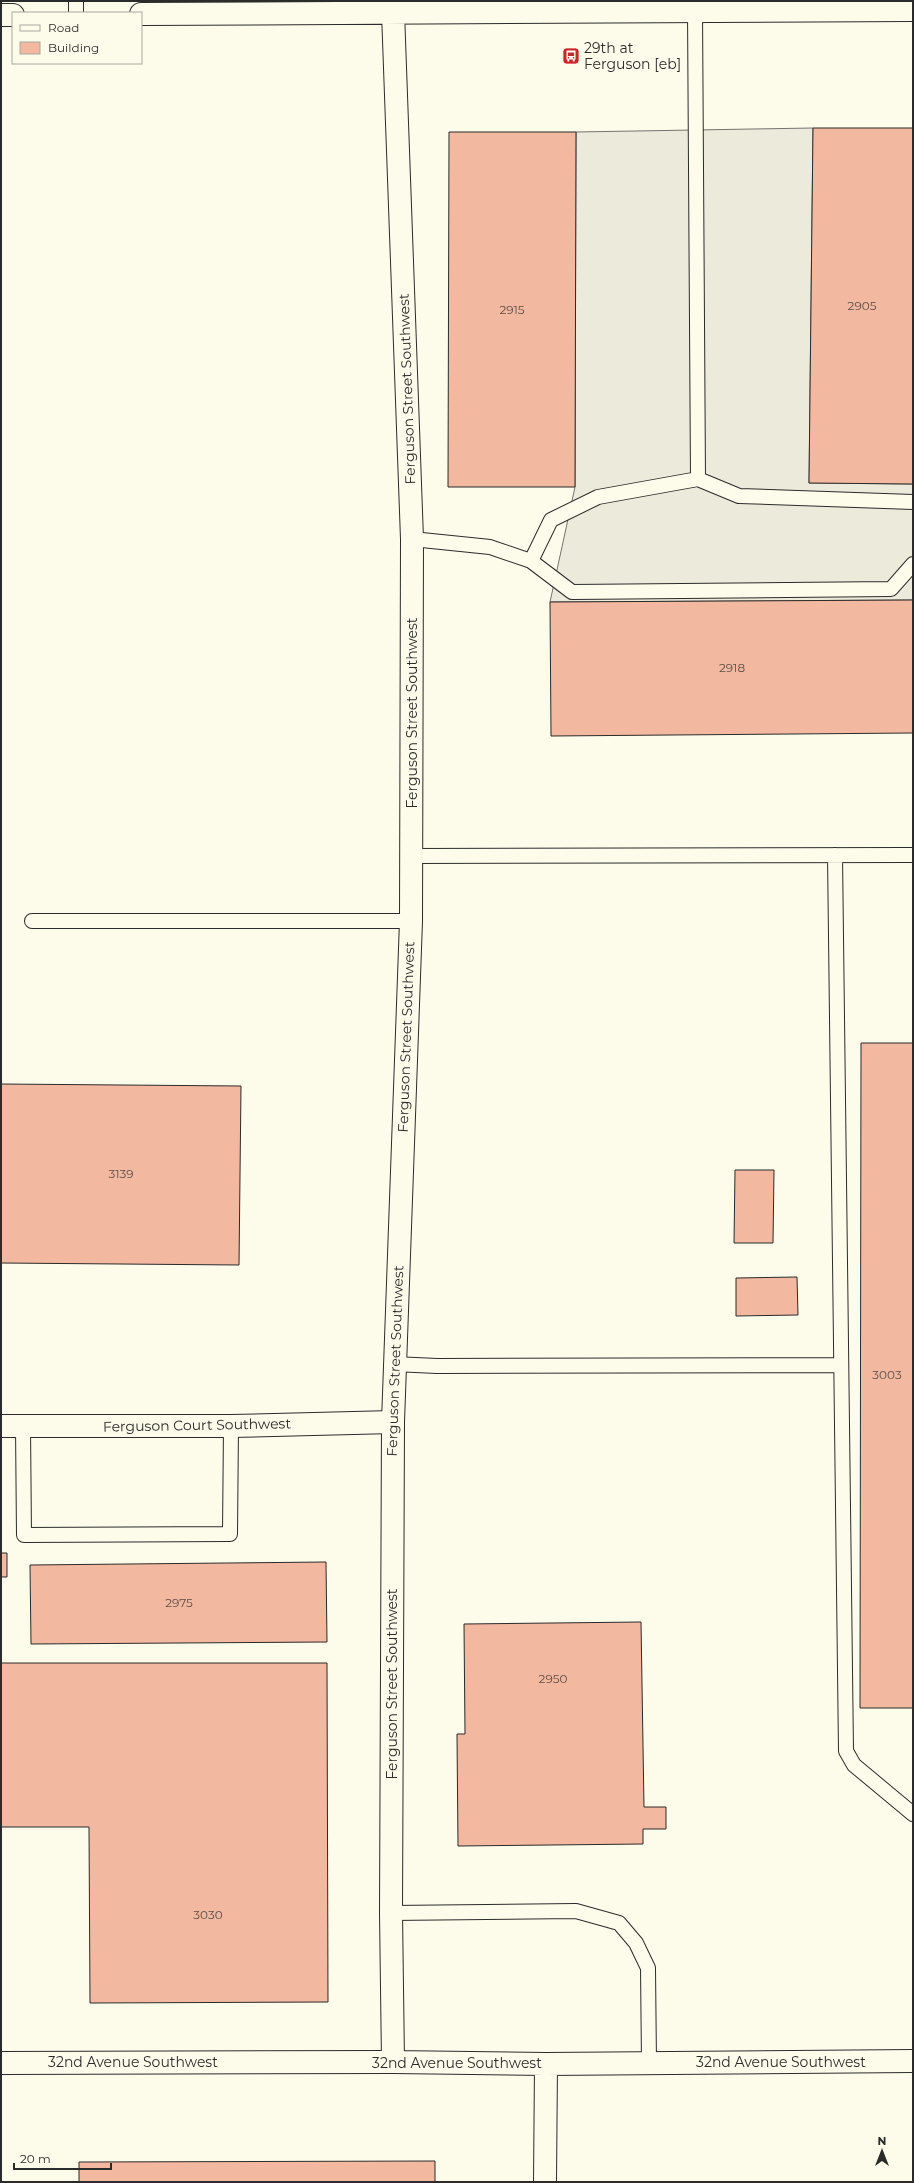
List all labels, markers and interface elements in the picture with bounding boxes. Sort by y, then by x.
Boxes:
legend [12,12,142,64]
text: Road [48,20,79,35]
place label: 29th at Ferguson [eb] [584,39,681,73]
text: Building [48,40,99,55]
bus stop icon: 29th at Ferguson [eb] [561,46,581,66]
street label: Ferguson Street Southwest [395,293,419,485]
house number: 2905 [848,298,877,313]
house number: 2915 [499,302,525,317]
street label: Ferguson Street Southwest [403,617,421,809]
house number: 2918 [719,660,745,675]
street label: Ferguson Street Southwest [394,941,418,1133]
house number: 3139 [108,1166,134,1181]
street label: Ferguson Street Southwest [383,1265,407,1457]
house number: 3003 [872,1367,902,1382]
street label: Ferguson Court Southwest [103,1414,291,1436]
street label: Ferguson Street Southwest [383,1588,401,1780]
house number: 2975 [165,1595,193,1610]
house number: 2950 [539,1671,567,1686]
house number: 3030 [193,1907,223,1922]
street label: 32nd Avenue Southwest [48,2053,218,2071]
street label: 32nd Avenue Southwest [696,2053,866,2071]
street label: 32nd Avenue Southwest [372,2054,542,2072]
north arrow [862,2131,902,2171]
text: N [878,2134,886,2148]
scale bar [14,2145,111,2171]
text: 20 m [20,2151,51,2166]

